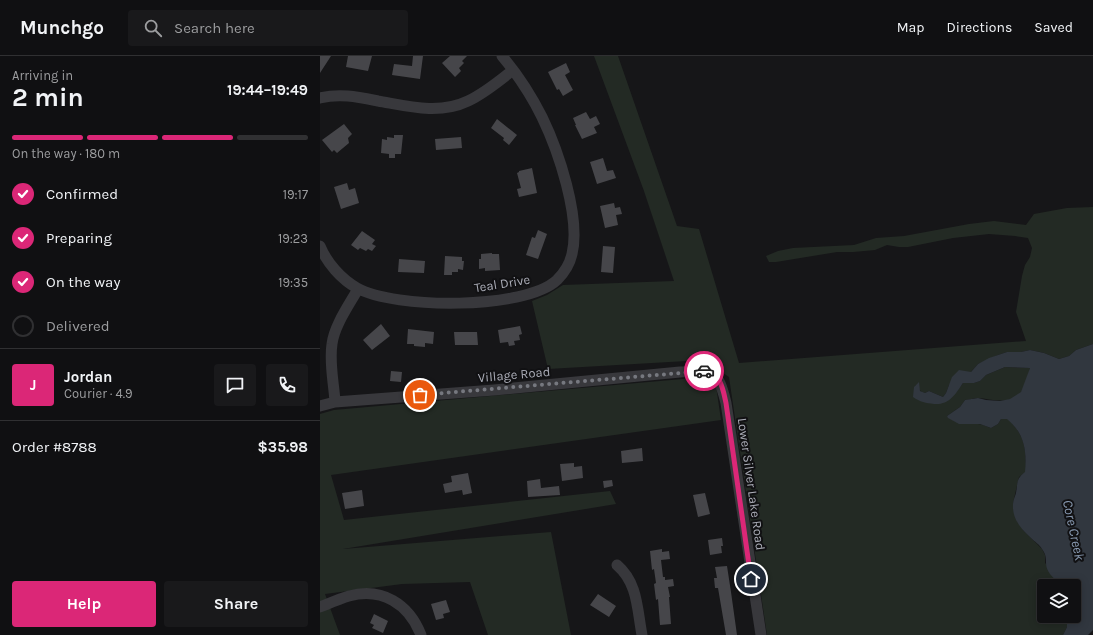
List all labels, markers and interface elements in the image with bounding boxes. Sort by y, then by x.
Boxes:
search box [128,10,408,46]
text: Munchgo [20,17,104,39]
icon: search [142,17,164,39]
text: Search here [174,19,255,37]
text: Map [897,19,925,36]
text: Directions [947,19,1012,36]
text: Saved [1034,19,1073,36]
text: Arriving in [12,68,73,83]
text: 19:44–19:49 [227,81,308,99]
text: 2 min [12,82,84,113]
text: On the way · 180 m [12,146,120,161]
icon: check [12,183,34,205]
text: Confirmed [46,185,118,203]
text: 19:17 [283,187,308,202]
icon: check [12,227,34,249]
text: Preparing [46,229,112,247]
text: 19:23 [278,231,308,246]
icon: check [12,271,34,293]
street label: Teal Drive [473,272,531,295]
text: On the way [46,273,120,291]
text: 19:35 [278,275,308,290]
text: Delivered [46,317,110,335]
courier [684,351,724,391]
icon: car [693,360,715,382]
button: chat [214,364,256,406]
button: phone [266,364,308,406]
street label: Village Road [477,364,551,385]
text: Jordan [64,368,112,386]
text: J [30,376,36,394]
pin [403,378,437,412]
icon: bag [409,384,431,406]
text: Courier · 4.9 [64,386,133,401]
street label: Lower Silver Lake Road [735,417,768,551]
text: Order #8788 [12,438,97,456]
text: $35.98 [258,438,308,456]
water label: Core Creek [1059,498,1088,563]
pin [734,562,768,596]
icon: home [740,568,762,590]
map controls [1037,579,1081,623]
button: layers [1037,579,1081,623]
button: Help [12,581,156,627]
button: Share [164,581,308,627]

